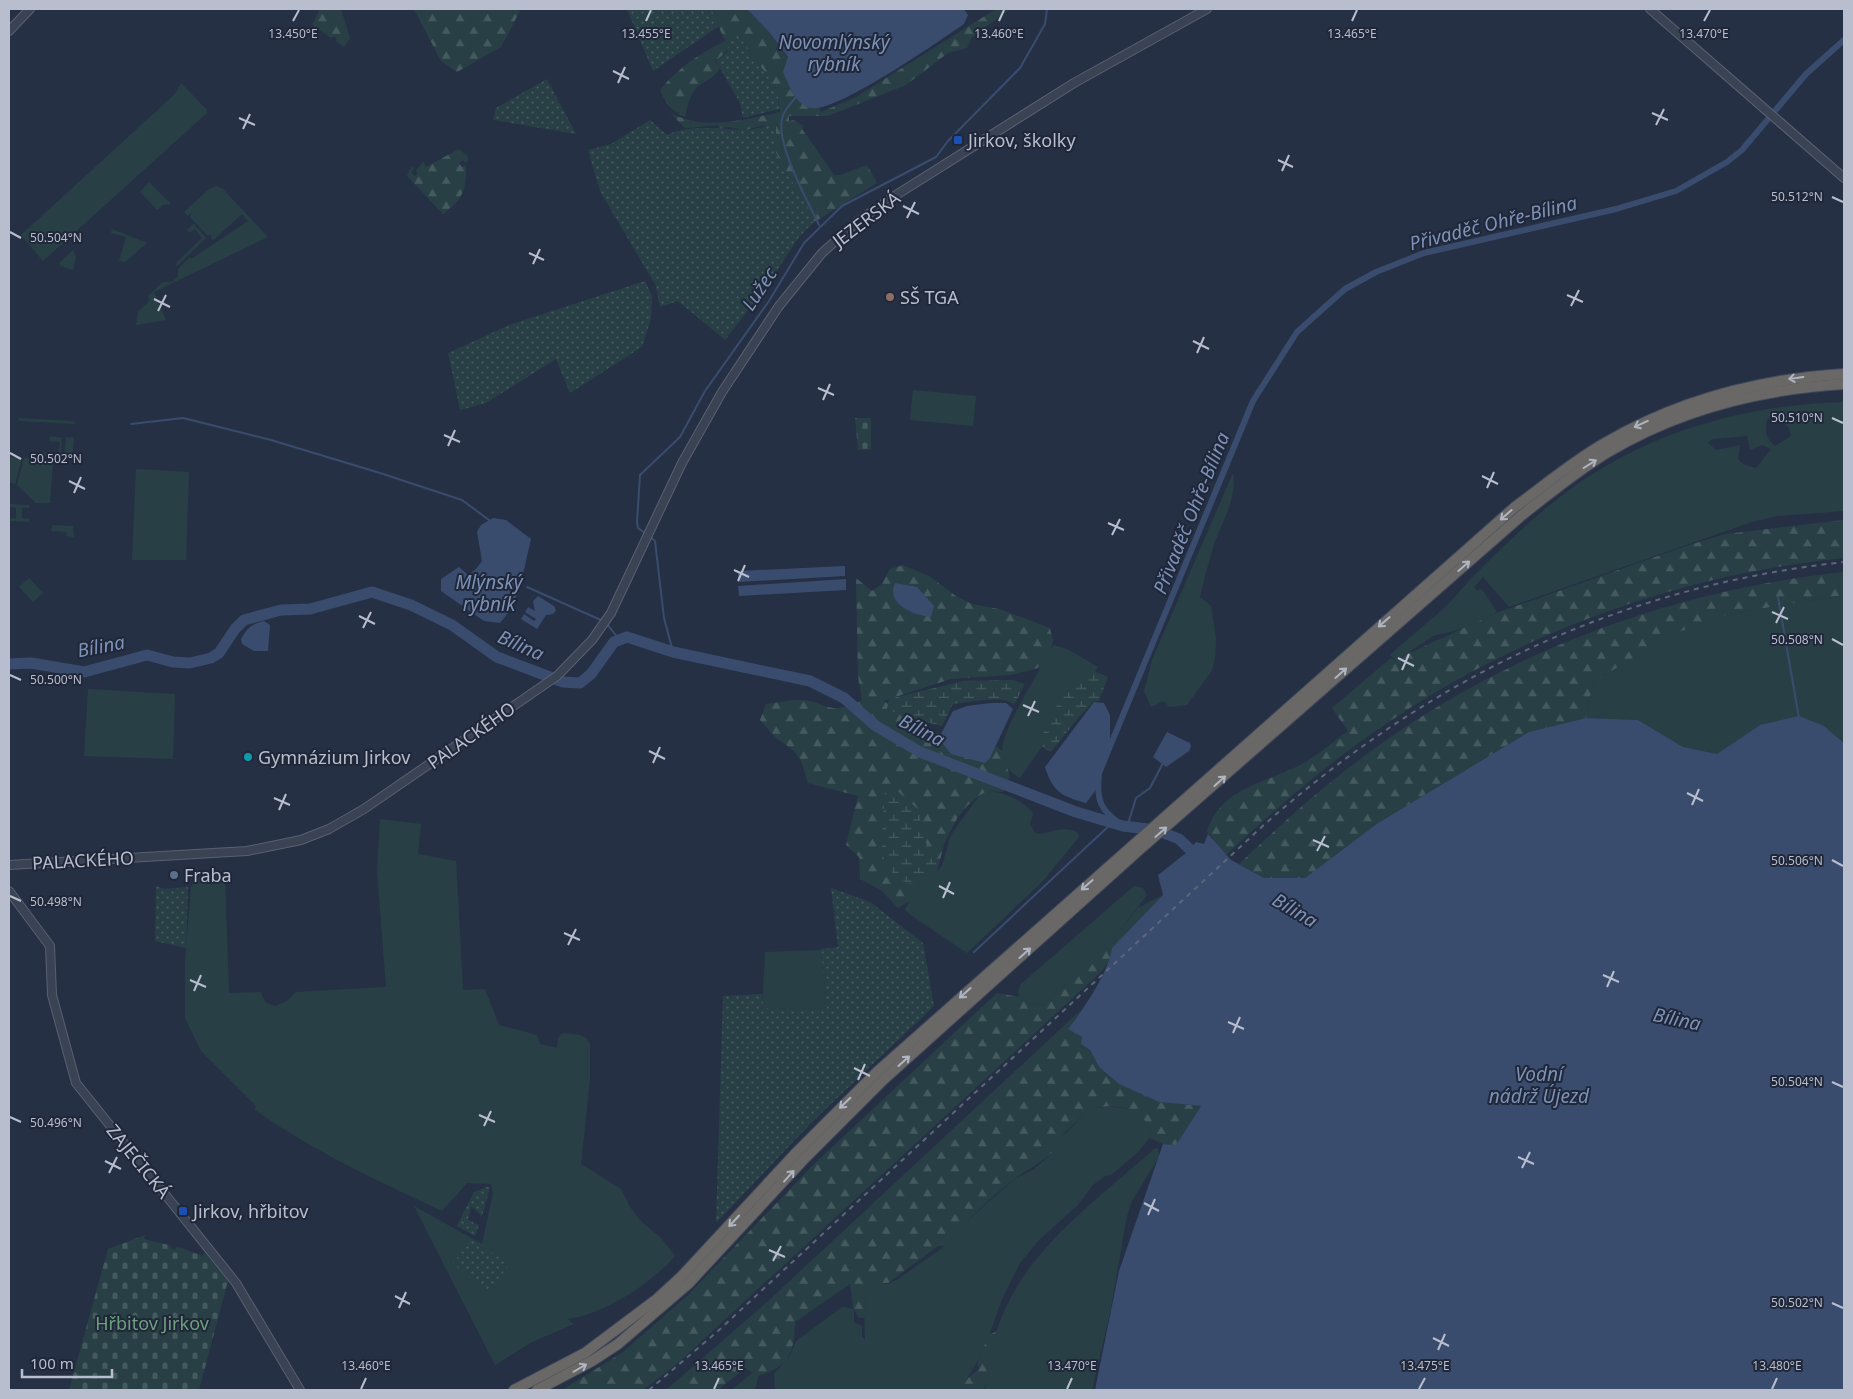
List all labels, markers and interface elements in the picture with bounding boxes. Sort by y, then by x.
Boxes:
text: 13.450°E [268,25,318,42]
text: 13.455°E [621,25,671,42]
text: 13.460°E [974,25,1024,42]
text: 13.465°E [1327,25,1377,42]
text: 13.470°E [1679,25,1729,42]
water label: Novomlýnský rybník [778,29,891,77]
place label: Jirkov, školky [966,128,1076,152]
marker: Jirkov, školky [952,134,964,146]
street label: JEZERSKÁ [826,185,905,254]
text: 50.512°N [1771,188,1823,205]
water label: Přivaděč Ohře-Bílina [1406,190,1580,256]
text: 50.504°N [30,229,82,246]
water label: Lužec [735,262,783,316]
place label: SŠ TGA [900,285,959,309]
marker: SŠ TGA [884,291,896,303]
one-way arrow [1788,374,1804,384]
text: 50.510°N [1771,409,1823,426]
one-way arrow [1634,420,1649,429]
water label: Přivaděč Ohře-Bílina [1147,428,1235,598]
text: 50.502°N [30,450,82,467]
one-way arrow [1582,458,1596,468]
one-way arrow [1500,509,1513,520]
one-way arrow [1457,560,1470,572]
water label: Mlýnský rybník [455,569,524,617]
one-way arrow [1378,616,1391,628]
water label: Bílina [494,623,548,667]
water label: Bílina [75,629,127,663]
text: 50.508°N [1771,631,1823,648]
one-way arrow [1335,667,1348,679]
text: 50.500°N [30,671,82,688]
street label: PALACKÉHO [422,696,520,774]
water label: Bílina [895,708,949,753]
place label: Gymnázium Jirkov [258,745,411,769]
marker: Gymnázium Jirkov [242,751,254,763]
one-way arrow [1213,775,1226,786]
one-way arrow [1155,826,1168,837]
street label: PALACKÉHO [31,845,135,875]
text: 50.506°N [1771,852,1823,869]
place label: Fraba [184,863,232,887]
marker: Fraba [168,869,180,881]
one-way arrow [1080,879,1093,891]
water label: Bílina [1268,887,1322,934]
text: 50.498°N [30,893,82,910]
one-way arrow [1018,947,1031,958]
one-way arrow [958,987,971,999]
water label: Bílina [1651,1001,1703,1037]
one-way arrow [897,1055,910,1067]
water label: Vodní nádrž Újezd [1489,1061,1590,1109]
text: 50.504°N [1771,1073,1823,1090]
one-way arrow [839,1096,851,1109]
text: 50.496°N [30,1114,82,1131]
street label: ZAJEČICKÁ [102,1119,177,1204]
one-way arrow [783,1169,795,1182]
place label: Jirkov, hřbitov [191,1199,309,1223]
marker: Jirkov, hřbitov [177,1205,189,1217]
one-way arrow [728,1214,739,1227]
text: 50.502°N [1771,1294,1823,1311]
park label: Hřbitov Jirkov [95,1311,210,1335]
scale bar [22,1346,112,1378]
text: 100 m [30,1353,74,1373]
text: 13.460°E [341,1357,391,1374]
text: 13.465°E [694,1357,744,1374]
text: 13.470°E [1047,1357,1097,1374]
text: 13.475°E [1400,1357,1450,1374]
text: 13.480°E [1752,1357,1802,1374]
one-way arrow [572,1362,587,1372]

